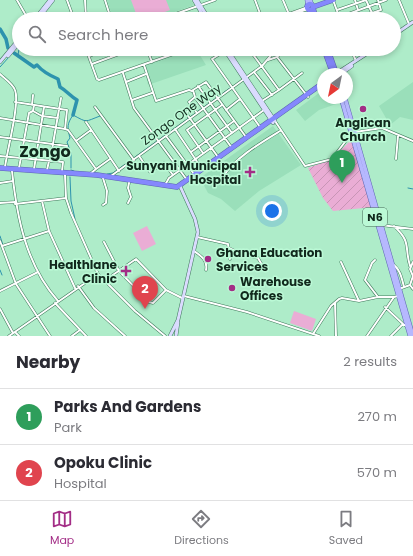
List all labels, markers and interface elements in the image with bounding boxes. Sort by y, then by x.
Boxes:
search box [12,12,401,56]
icon: search [26,23,48,45]
text: Search here [58,24,148,45]
north arrow [317,68,353,104]
street label: Zongo One Way [137,79,225,149]
marker: Anglican Church [358,104,368,114]
place label: Anglican Church [335,114,391,145]
district label: Zongo [19,140,71,163]
pin: 1 [329,150,355,183]
place label: Sunyani Municipal Hospital [126,157,241,188]
marker: Sunyani Municipal Hospital [244,166,256,178]
your location [262,201,282,221]
road number: N6 [363,208,387,226]
place label: Ghana Education Services [216,244,322,275]
marker: Ghana Education Services [203,254,213,264]
place label: Healthlane Clinic [49,256,118,287]
marker: Healthlane Clinic [120,265,132,277]
place label: Warehouse Offices [240,273,312,304]
pin: 2 [132,276,158,309]
marker: Warehouse Offices [227,283,237,293]
text: Nearby [16,350,80,374]
text: 2 results [343,352,397,371]
text: Parks And Gardens [54,396,201,417]
text: 1 [27,407,31,426]
text: 270 m [357,407,397,426]
text: Park [54,418,82,437]
text: Opoku Clinic [54,452,152,473]
text: 2 [25,463,33,482]
text: 570 m [357,463,397,482]
text: Hospital [54,474,107,493]
tab: Map [50,508,74,549]
tab: Directions [174,508,229,549]
tab: Saved [329,508,363,549]

